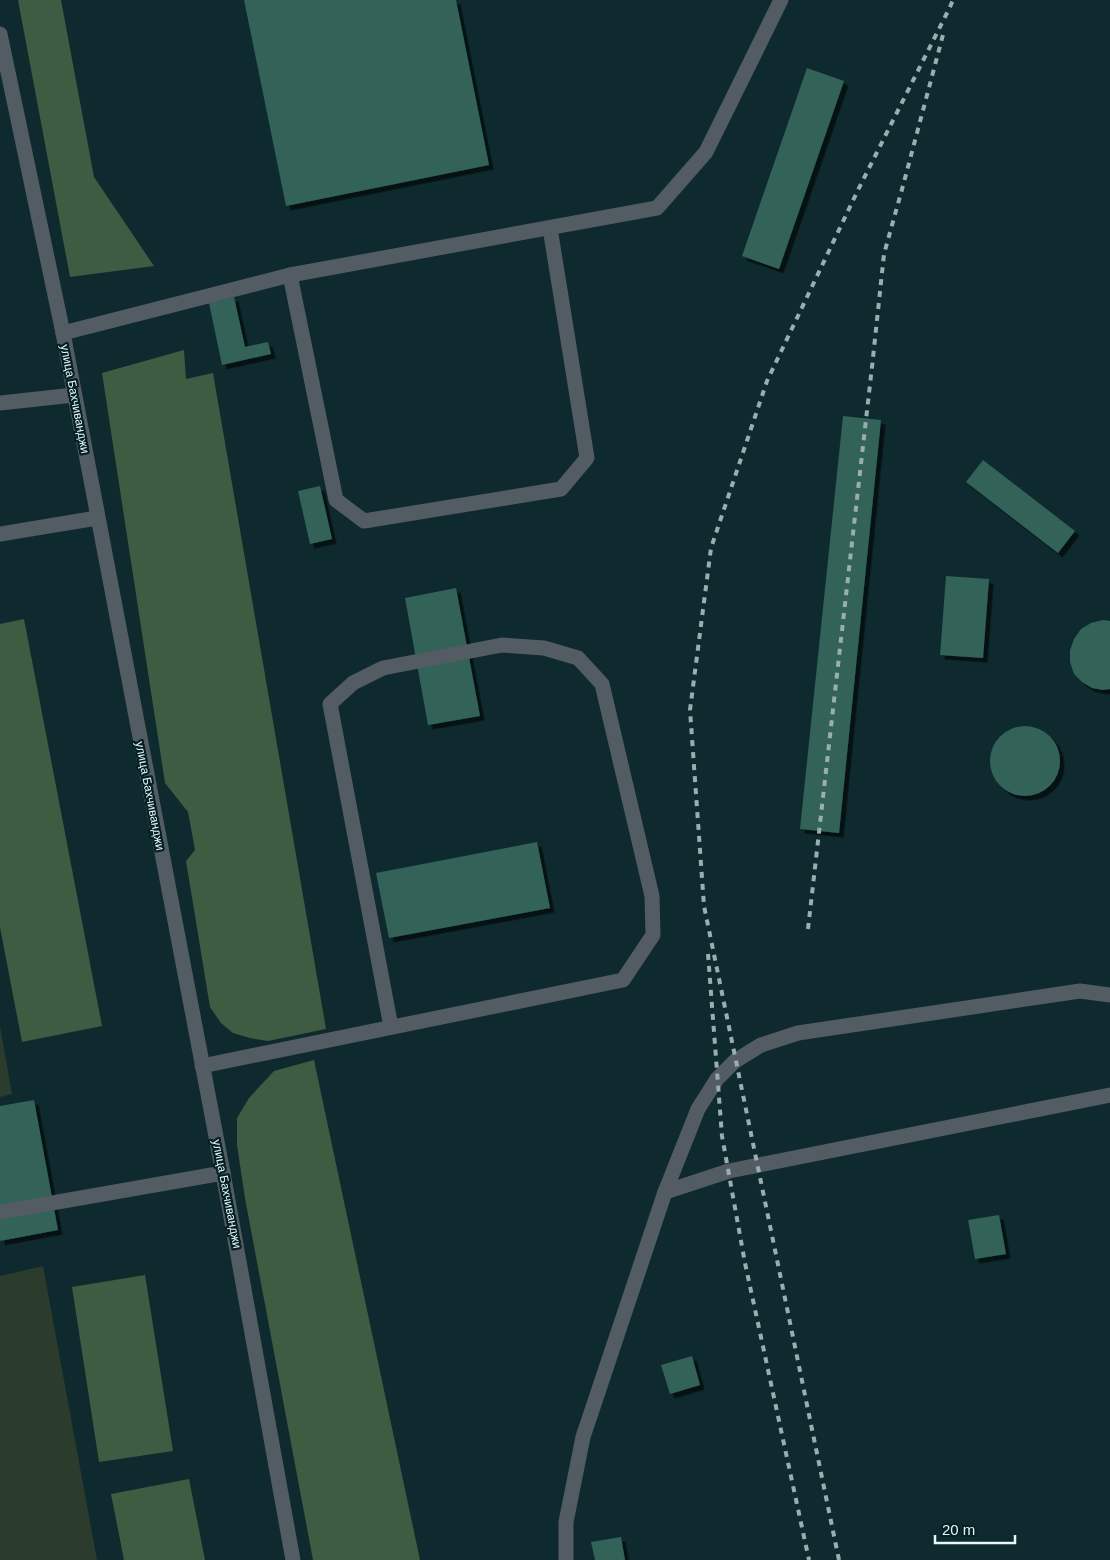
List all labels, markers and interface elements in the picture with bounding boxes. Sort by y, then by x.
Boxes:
street label: улица Бахчиванджи [58,343,92,455]
street label: улица Бахчиванджи [133,740,167,852]
street label: улица Бахчиванджи [210,1138,244,1250]
scale bar [935,1512,1015,1544]
text: 20 m [942,1521,975,1538]

